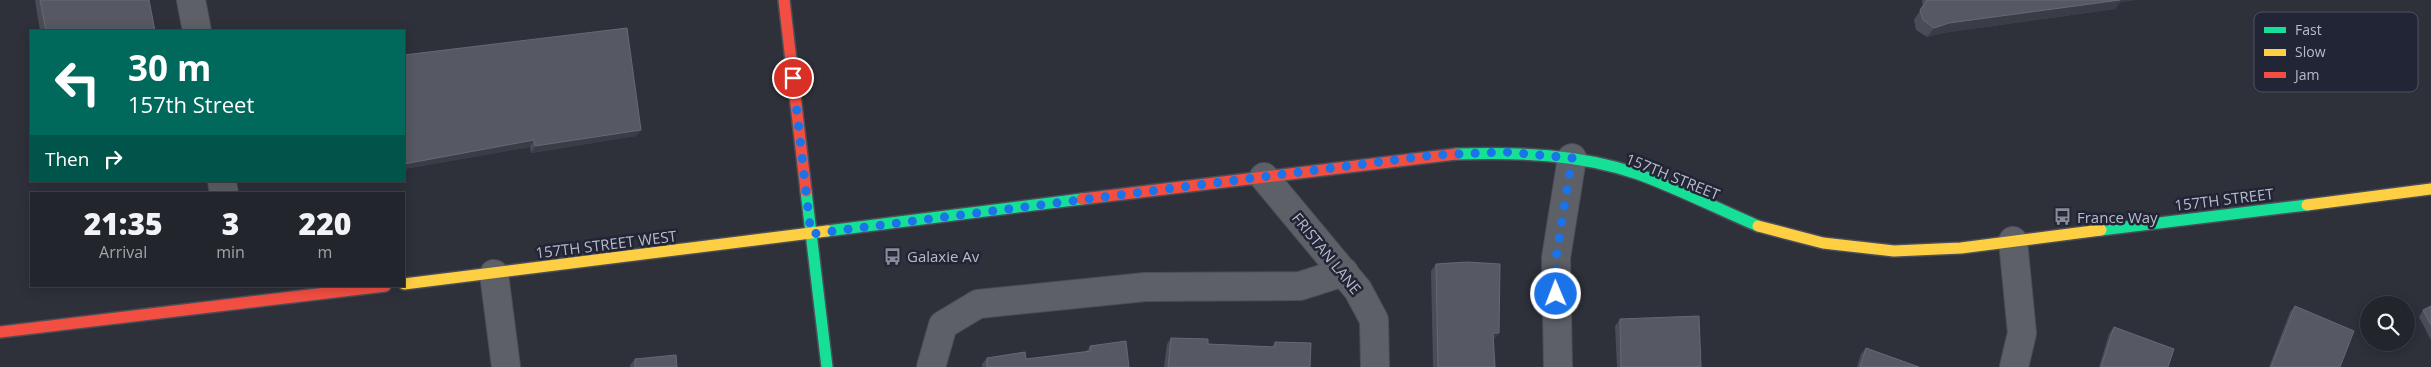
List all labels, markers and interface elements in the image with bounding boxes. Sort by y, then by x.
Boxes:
legend [2254,12,2418,92]
text: Fast [2295,20,2322,39]
text: Slow [2295,42,2326,61]
text: 30 m [128,44,211,91]
icon: left [45,50,110,115]
pin [772,57,814,99]
icon: arrive [779,64,807,92]
text: Jam [2293,65,2320,84]
text: 157th Street [128,89,254,119]
icon: right [99,145,127,173]
text: Then [45,146,89,172]
street label: 157TH STREET [1623,148,1724,204]
street label: 157TH STREET [2173,183,2275,215]
text: 21:35 [84,203,163,244]
text: 3 [222,203,239,244]
text: 220 [299,203,351,244]
bus stop icon: France Way [2053,207,2073,227]
place label: France Way [2077,207,2158,227]
street label: FRISTAN LANE [1288,208,1366,298]
street label: 157TH STREET WEST [534,225,679,263]
text: Arrival [99,241,147,263]
text: min [216,241,245,263]
text: m [318,241,332,263]
bus stop icon: Galaxie Av [883,246,903,266]
place label: Galaxie Av [907,246,980,266]
position arrow [1529,267,1581,319]
map controls [2360,296,2415,351]
button: search [2360,296,2415,351]

